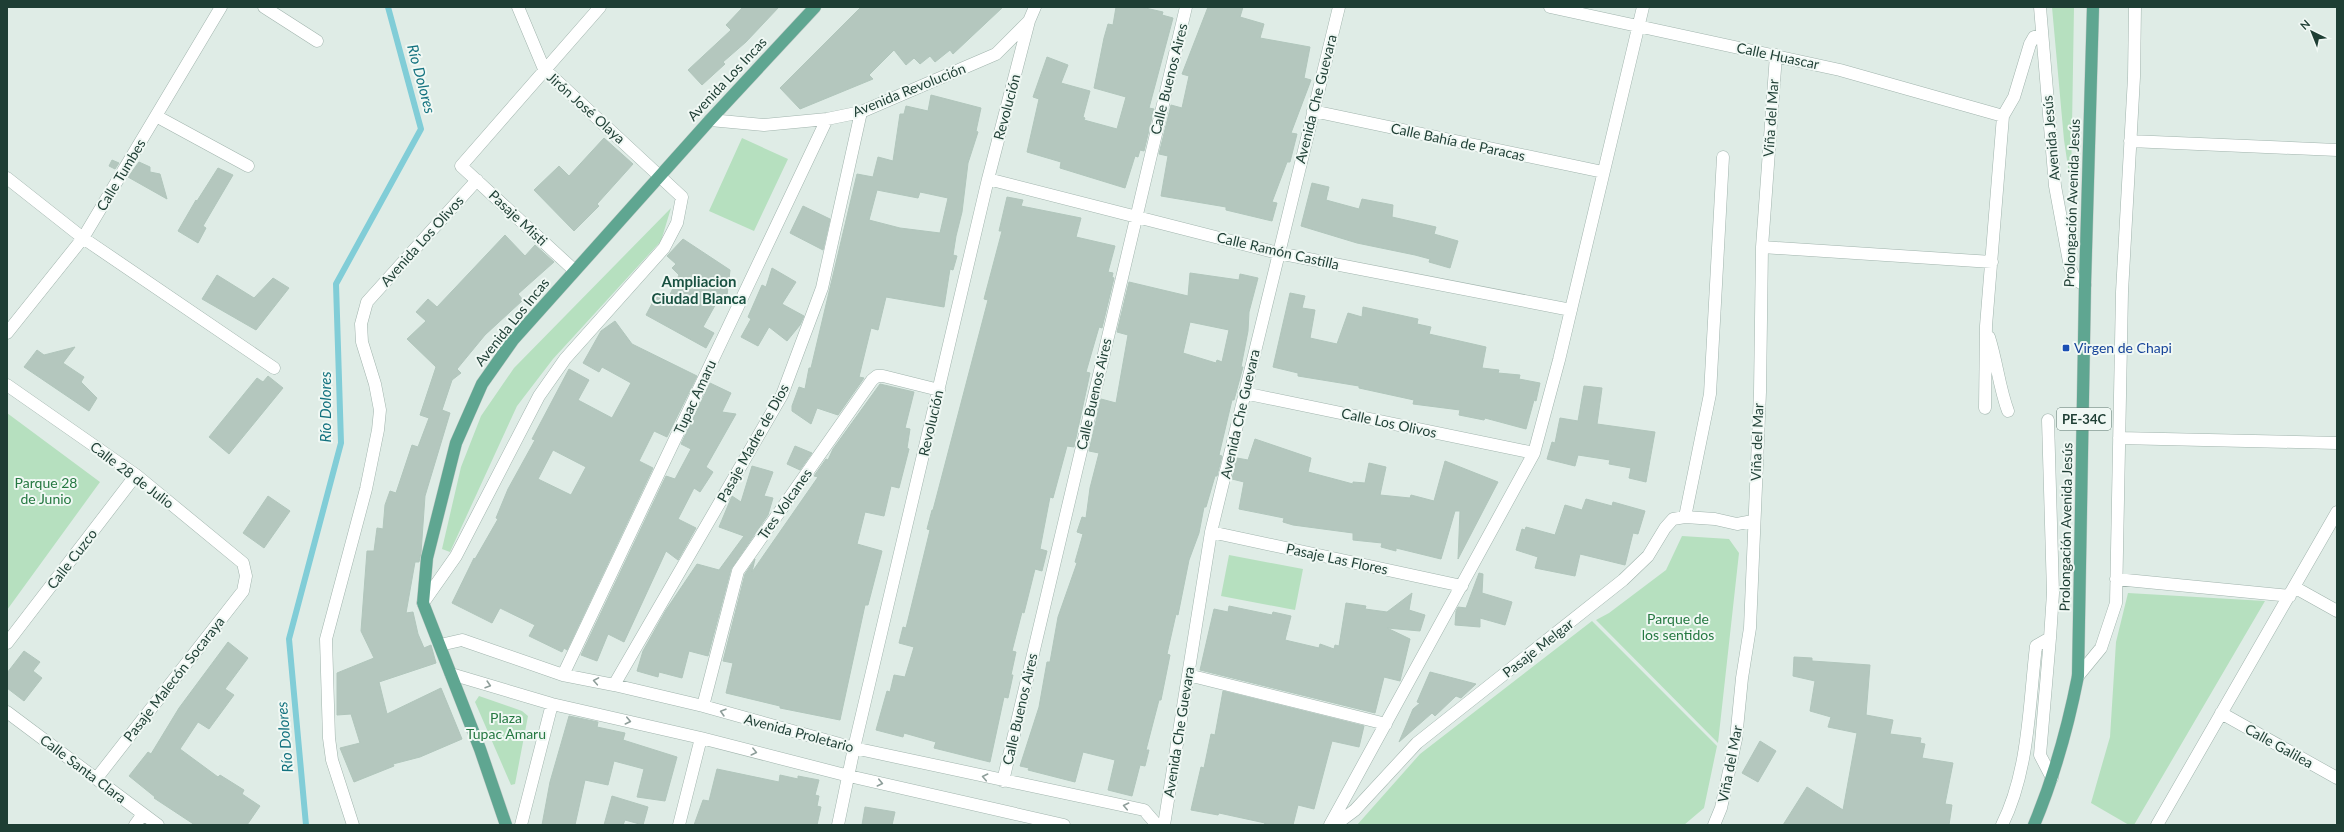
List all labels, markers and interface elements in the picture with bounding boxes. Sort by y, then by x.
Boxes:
north arrow [2292,12,2332,52]
text: N [2297,17,2312,32]
street label: Calle Buenos Aires [1146,22,1191,136]
street label: Avenida Los Incas [683,33,770,124]
street label: Avenida Che Guevara [1291,33,1340,165]
street label: Calle Huascar [1735,38,1821,73]
water label: Río Dolores [404,42,440,115]
street label: Avenida Revolución [850,59,968,120]
street label: Jirón José Olaya [544,68,629,147]
street label: Revolución [990,72,1023,142]
street label: Viña del Mar [1759,78,1782,158]
street label: Avenida Jesús [2038,95,2063,181]
street label: Prolongación Avenida Jesús [2060,118,2083,288]
street label: Calle Bahía de Paracas [1389,119,1527,164]
street label: Calle Tumbes [92,136,149,214]
street label: Pasaje Misti [486,186,551,249]
street label: Avenida Los Olivos [377,192,467,289]
street label: Calle Ramón Castilla [1215,228,1341,273]
district label: Ampliacion Ciudad Blanca [652,272,746,307]
street label: Avenida Los Incas [471,274,552,369]
street label: Calle Buenos Aires [1072,336,1115,451]
place label: Virgen de Chapi [2074,339,2172,356]
marker: Virgen de Chapi [2061,343,2071,353]
street label: Avenida Che Guevara [1216,348,1263,480]
street label: Tupac Amaru [670,357,719,437]
water label: Río Dolores [316,372,334,442]
street label: Pasaje Madre de Dios [713,381,792,505]
street label: Revolución [915,388,946,458]
street label: Viña del Mar [1747,403,1766,481]
street label: Calle Los Olivos [1340,404,1438,441]
road number: PE-34C [2057,408,2111,430]
street label: Calle 28 de Julio [87,438,177,512]
street label: Prolongación Avenida Jesús [2056,443,2075,611]
street label: Tres Volcanes [754,465,815,542]
park label: Parque 28 de Junio [15,474,77,507]
street label: Calle Cuzco [43,525,100,592]
street label: Pasaje Las Flores [1285,539,1390,578]
park label: Parque de los sentidos [1642,610,1714,643]
street label: Pasaje Malecón Socaraya [120,613,228,745]
street label: Pasaje Melgar [1499,615,1577,681]
street label: Calle Buenos Aires [998,651,1041,766]
street label: Avenida Che Guevara [1160,665,1197,799]
one-way arrow [593,678,599,686]
one-way arrow [485,680,492,689]
water label: Río Dolores [272,701,296,773]
one-way arrow [719,708,726,717]
park label: Plaza Tupac Amaru [466,709,546,742]
street label: Avenida Proletario [742,710,856,755]
one-way arrow [624,717,631,725]
street label: Calle Galilea [2242,720,2316,771]
street label: Viña del Mar [1714,724,1745,804]
street label: Calle Santa Clara [37,731,130,806]
one-way arrow [750,747,757,756]
one-way arrow [981,773,988,781]
one-way arrow [877,779,883,787]
one-way arrow [1122,803,1129,811]

